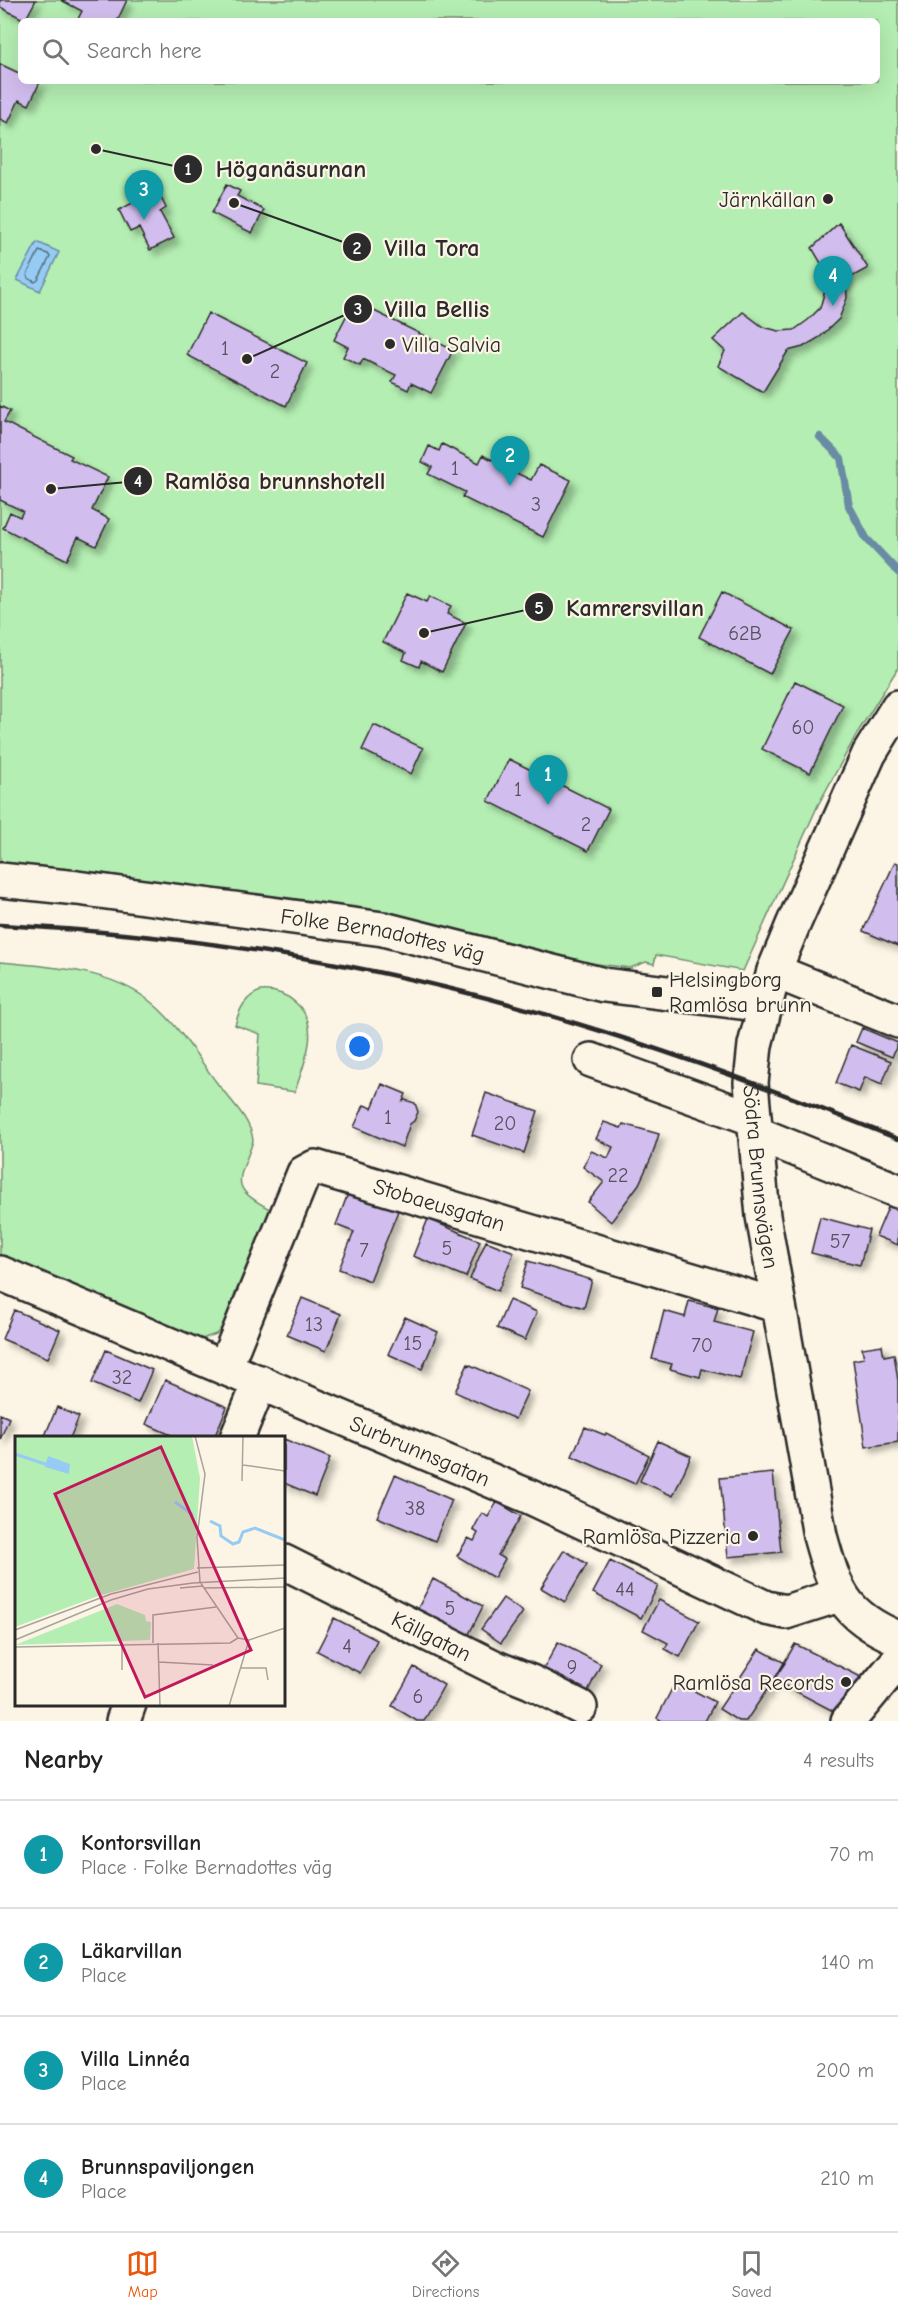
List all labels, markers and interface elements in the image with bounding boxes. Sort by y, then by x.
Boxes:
search box [18,18,880,84]
icon: search [39,35,72,68]
text: Search here [87,38,202,64]
callout: Höganäsurnan [173,148,378,190]
text: Höganäsurnan [216,155,366,183]
text: 1 [184,159,192,180]
pin: 3 [124,170,164,220]
place label: Järnkällan [719,187,816,213]
marker: Järnkällan [821,192,835,206]
callout: Villa Tora [342,226,491,268]
text: Villa Tora [384,234,480,262]
text: 2 [353,238,362,259]
pin: 4 [814,256,852,306]
callout: Villa Bellis [343,288,501,330]
text: Villa Bellis [385,295,489,323]
text: 3 [354,299,362,320]
place label: Villa Salvia [402,332,501,358]
house number: 1 [221,337,229,360]
marker: Villa Salvia [383,337,397,351]
house number: 2 [270,360,280,383]
pin: 2 [490,436,530,486]
house number: 1 [451,457,459,480]
callout: Ramlösa brunnshotell [123,460,397,502]
text: Ramlösa brunnshotell [165,467,385,495]
text: 4 [134,471,142,492]
house number: 3 [531,493,541,516]
callout: Kamrersvillan [524,586,716,628]
text: Kamrersvillan [566,594,704,622]
text: 5 [534,598,544,619]
house number: 62B [728,622,762,645]
house number: 60 [791,716,815,739]
pin: 1 [528,756,568,805]
house number: 1 [514,778,522,801]
house number: 2 [581,813,591,836]
street label: Folke Bernadottes väg [279,903,488,968]
place label: Helsingborg Ramlösa brunn [669,967,812,1018]
marker: Helsingborg Ramlösa brunn [650,985,664,999]
your location [345,1032,374,1061]
street label: Södra Brunnsvägen [737,1084,784,1271]
house number: 1 [384,1106,392,1129]
house number: 20 [494,1112,516,1135]
house number: 22 [608,1164,628,1187]
street label: Stobaeusgatan [370,1173,508,1237]
house number: 57 [830,1230,851,1253]
house number: 5 [442,1237,452,1260]
house number: 7 [359,1239,369,1262]
house number: 13 [305,1313,323,1336]
house number: 15 [404,1332,422,1355]
house number: 70 [691,1334,713,1357]
house number: 32 [112,1366,132,1389]
street label: Surbrunnsgatan [346,1410,494,1492]
inset map [15,1436,285,1706]
house number: 38 [405,1497,425,1520]
place label: Ramlösa Pizzeria [583,1524,741,1550]
marker: Ramlösa Pizzeria [746,1529,760,1543]
house number: 44 [615,1578,635,1601]
house number: 5 [445,1597,455,1620]
street label: Källgatan [387,1606,475,1667]
house number: 4 [342,1635,352,1658]
house number: 9 [567,1656,577,1679]
place label: Ramlösa Records [673,1670,834,1696]
marker: Ramlösa Records [839,1675,853,1689]
house number: 6 [413,1685,423,1708]
text: Nearby [24,1745,103,1775]
text: 4 results [803,1749,874,1772]
text: Kontorsvillan [81,1830,201,1856]
text: 1 [40,1843,47,1866]
text: 70 m [829,1843,874,1866]
text: Place · Folke Bernadottes väg [81,1856,332,1879]
text: Läkarvillan [81,1938,182,1964]
text: 2 [39,1951,48,1974]
text: 140 m [821,1951,874,1974]
text: Place [81,1964,127,1987]
text: Villa Linnéa [81,2046,190,2072]
text: 3 [39,2059,48,2082]
text: 200 m [816,2059,874,2082]
text: Place [81,2072,127,2095]
text: Brunnspaviljongen [81,2154,254,2180]
text: 4 [39,2167,48,2190]
text: 210 m [820,2167,874,2190]
text: Place [81,2180,127,2203]
tab: Map [126,2247,159,2301]
tab: Directions [412,2247,479,2301]
tab: Saved [732,2247,772,2301]

